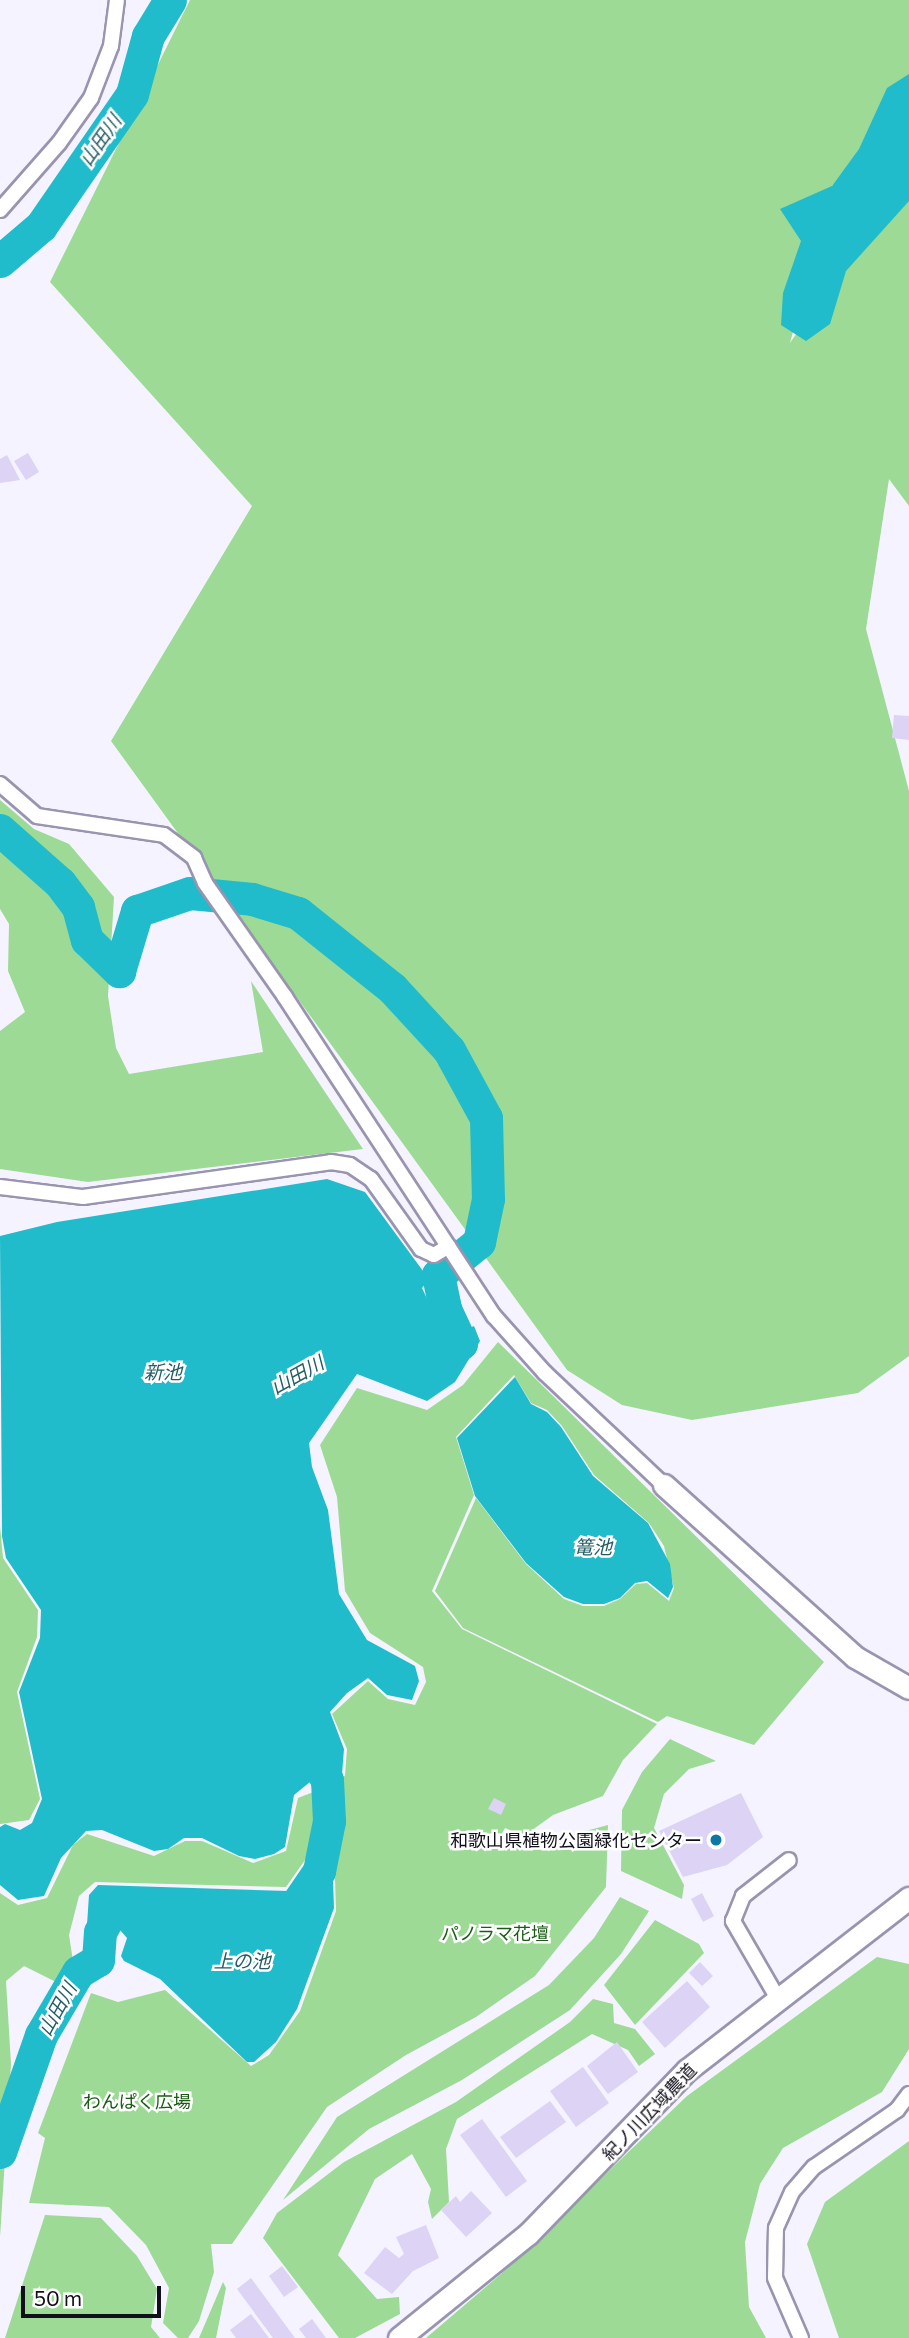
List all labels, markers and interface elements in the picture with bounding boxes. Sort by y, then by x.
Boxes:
water label: 山田川 [74,110,126,170]
water label: 山田川 [267,1351,327,1399]
water label: 新池 [144,1361,182,1383]
water label: 篭池 [574,1536,612,1558]
place label: 和歌山県植物公園緑化センター [450,1829,702,1851]
marker: 和歌山県植物公園緑化センター [708,1832,724,1848]
park label: パノラマ花壇 [441,1922,549,1944]
water label: 上の池 [214,1950,270,1972]
water label: 山田川 [33,1979,81,2039]
street label: 紀ノ川広域農道 [597,2059,701,2165]
park label: わんぱく広場 [83,2090,191,2112]
scale bar [24,2272,164,2316]
text: 50 m [34,2285,82,2310]

